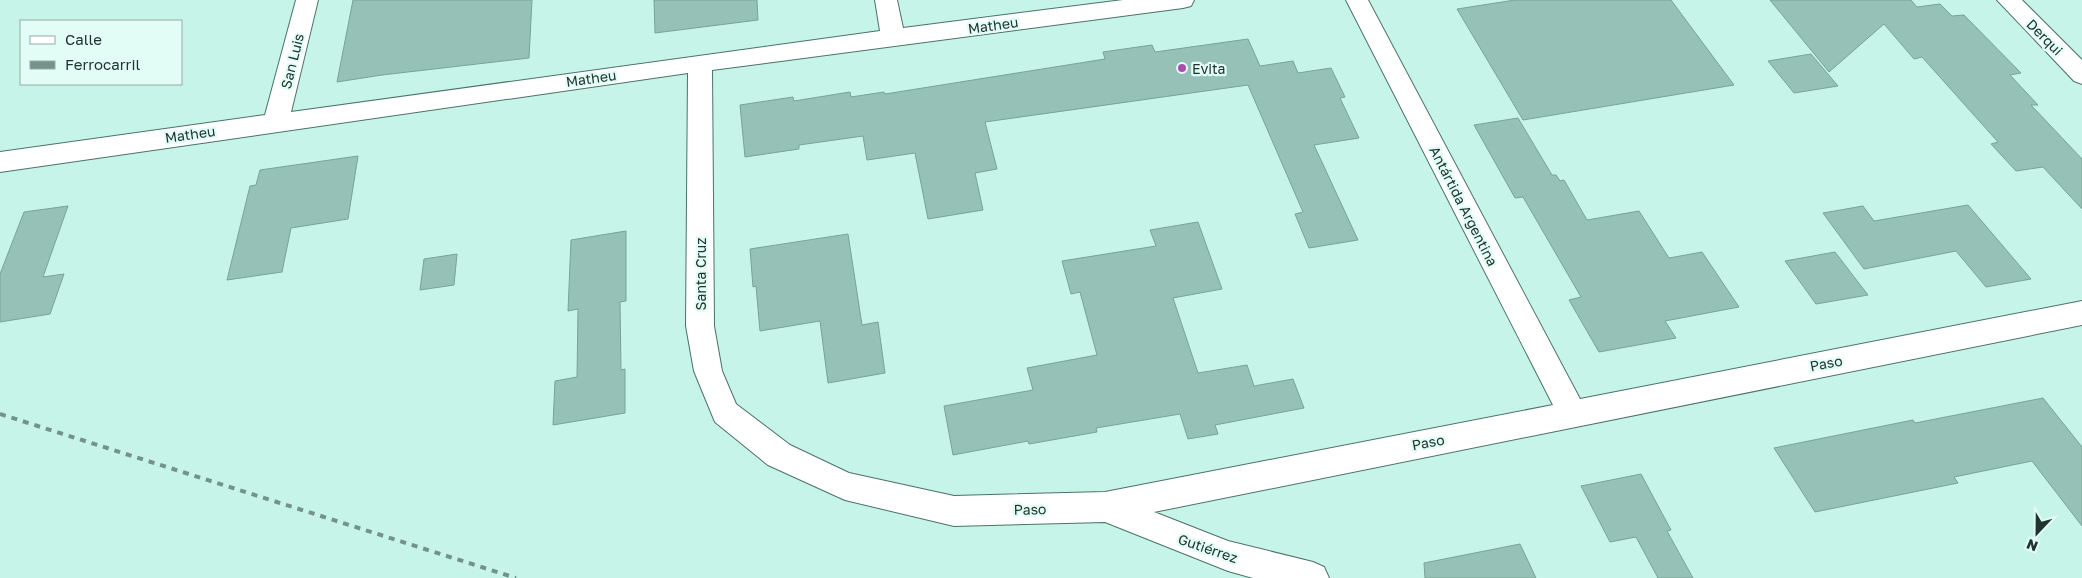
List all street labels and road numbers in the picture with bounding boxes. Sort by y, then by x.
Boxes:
street label: Matheu [967,13,1019,37]
street label: Derqui [2023,15,2067,59]
street label: San Luis [277,32,307,90]
street label: Matheu [565,66,617,90]
street label: Matheu [164,122,216,146]
street label: Antártida Argentina [1426,143,1502,269]
street label: Santa Cruz [692,238,709,310]
street label: Paso [1808,352,1844,374]
street label: Paso [1410,431,1446,453]
street label: Paso [1013,500,1047,518]
street label: Gutiérrez [1176,530,1240,566]

